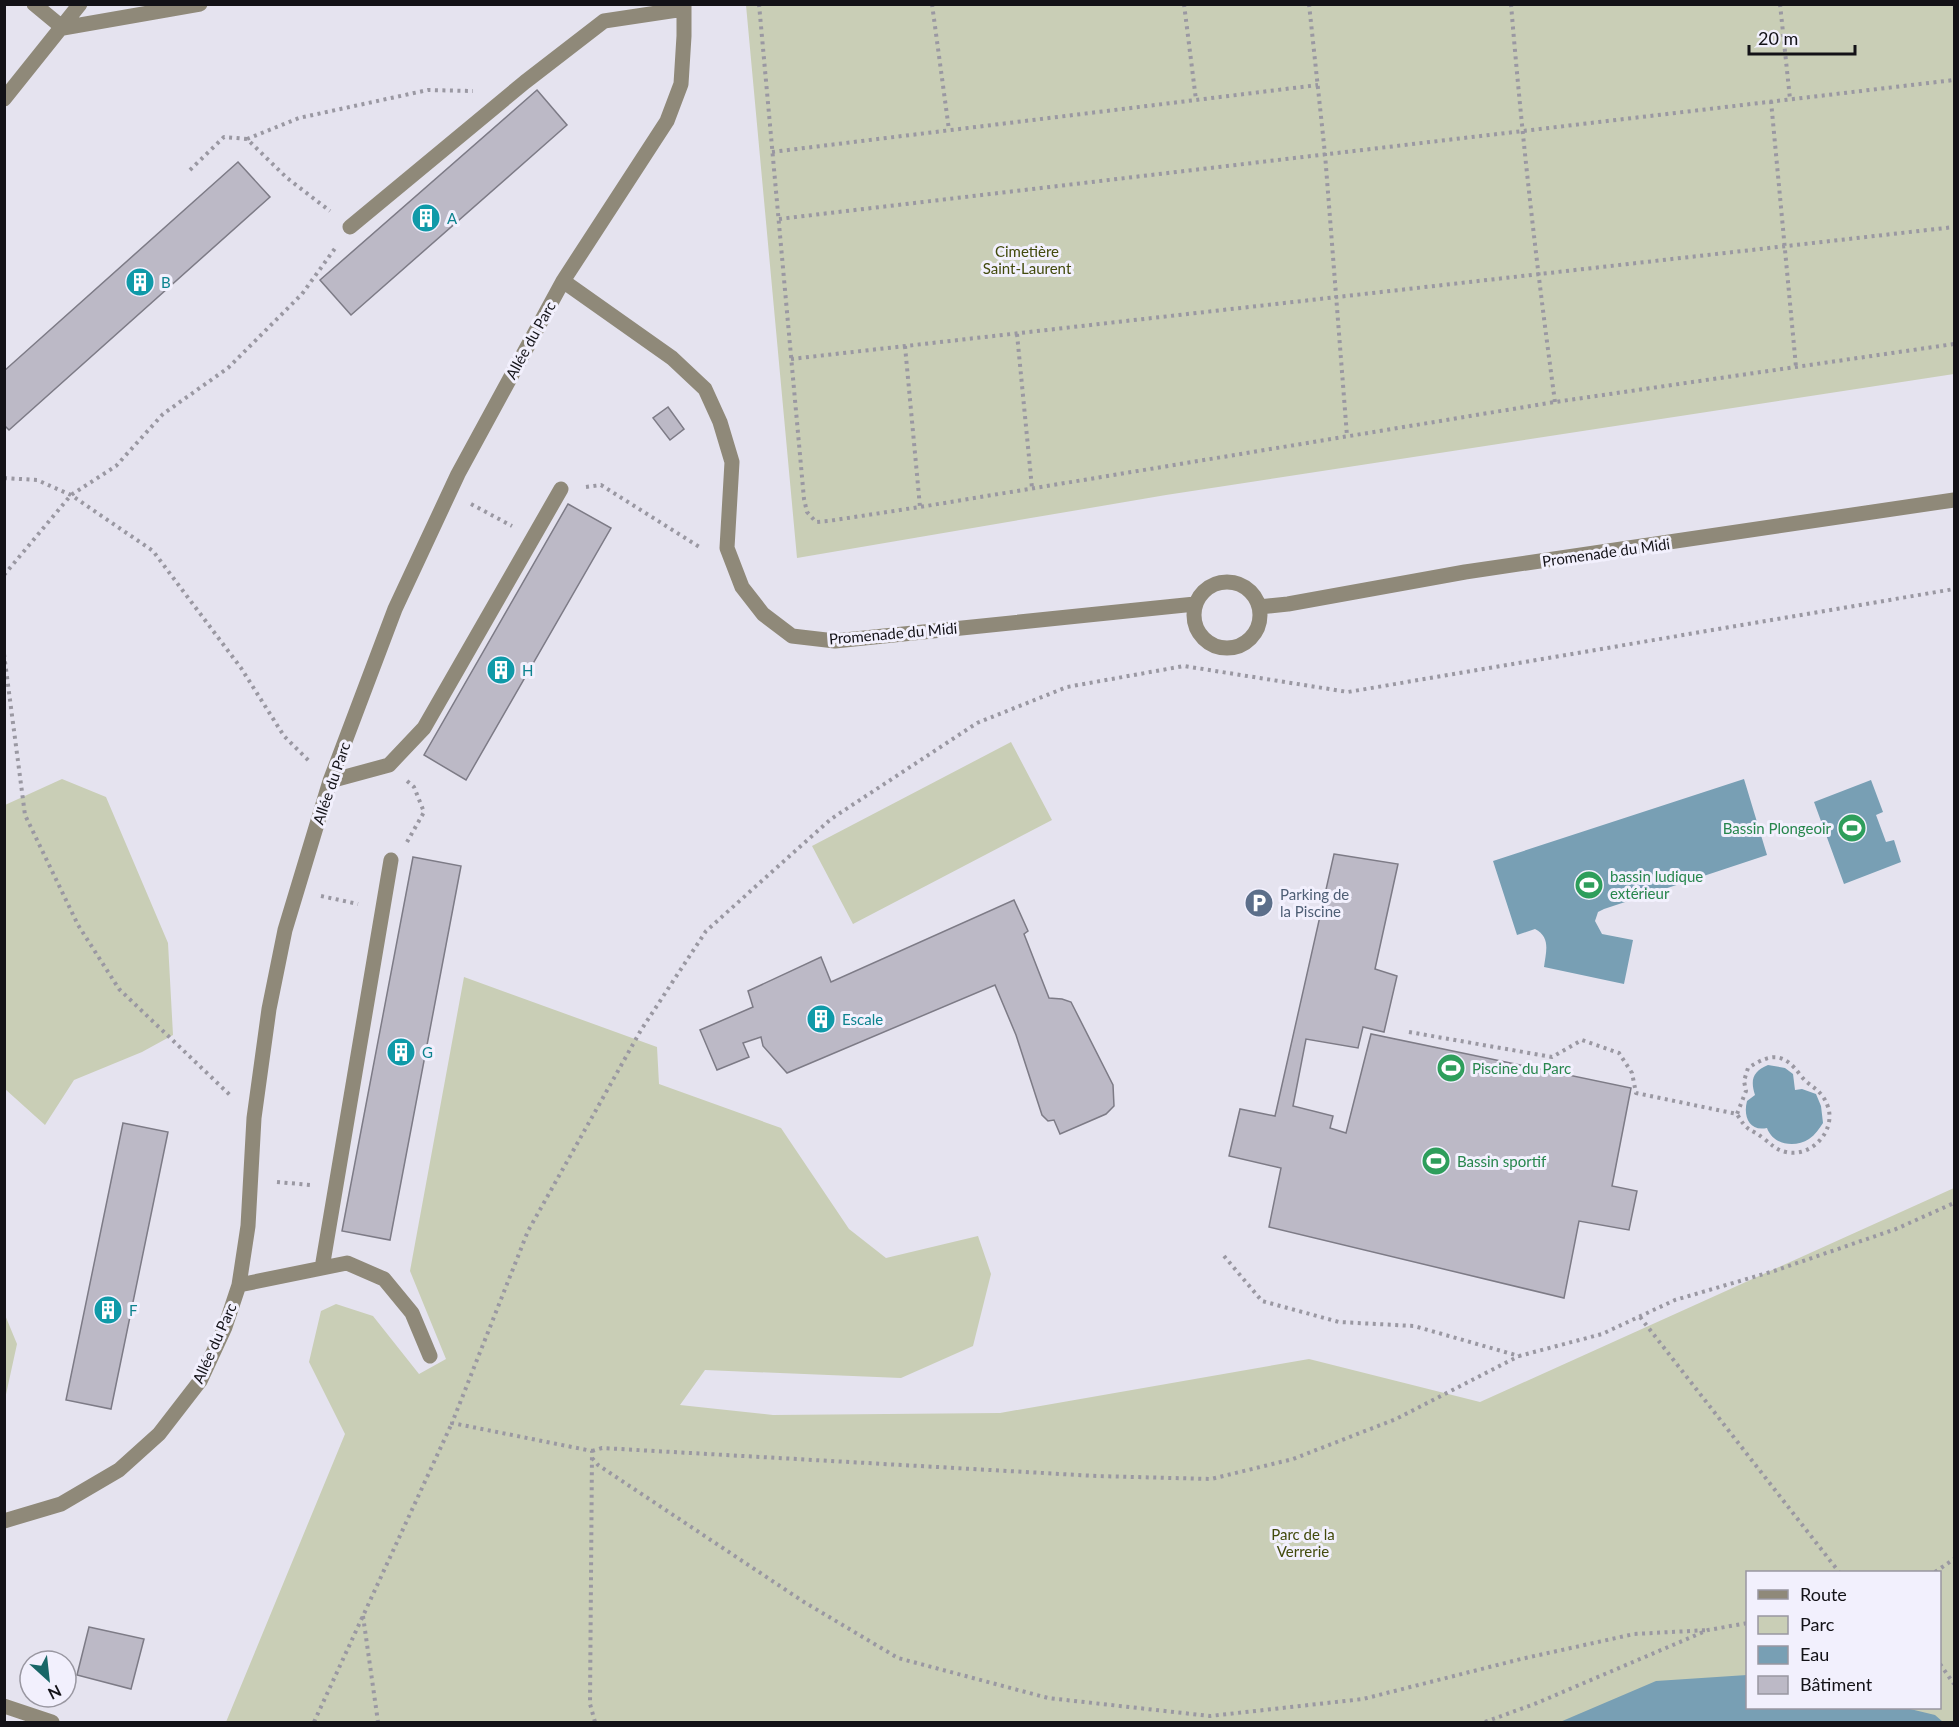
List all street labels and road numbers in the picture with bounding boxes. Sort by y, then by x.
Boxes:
street label: Allée du Parc [501,298,559,382]
street label: Promenade du Midi [1541,534,1671,570]
street label: Promenade du Midi [828,618,958,648]
street label: Allée du Parc [308,739,354,827]
street label: Allée du Parc [188,1300,240,1386]

